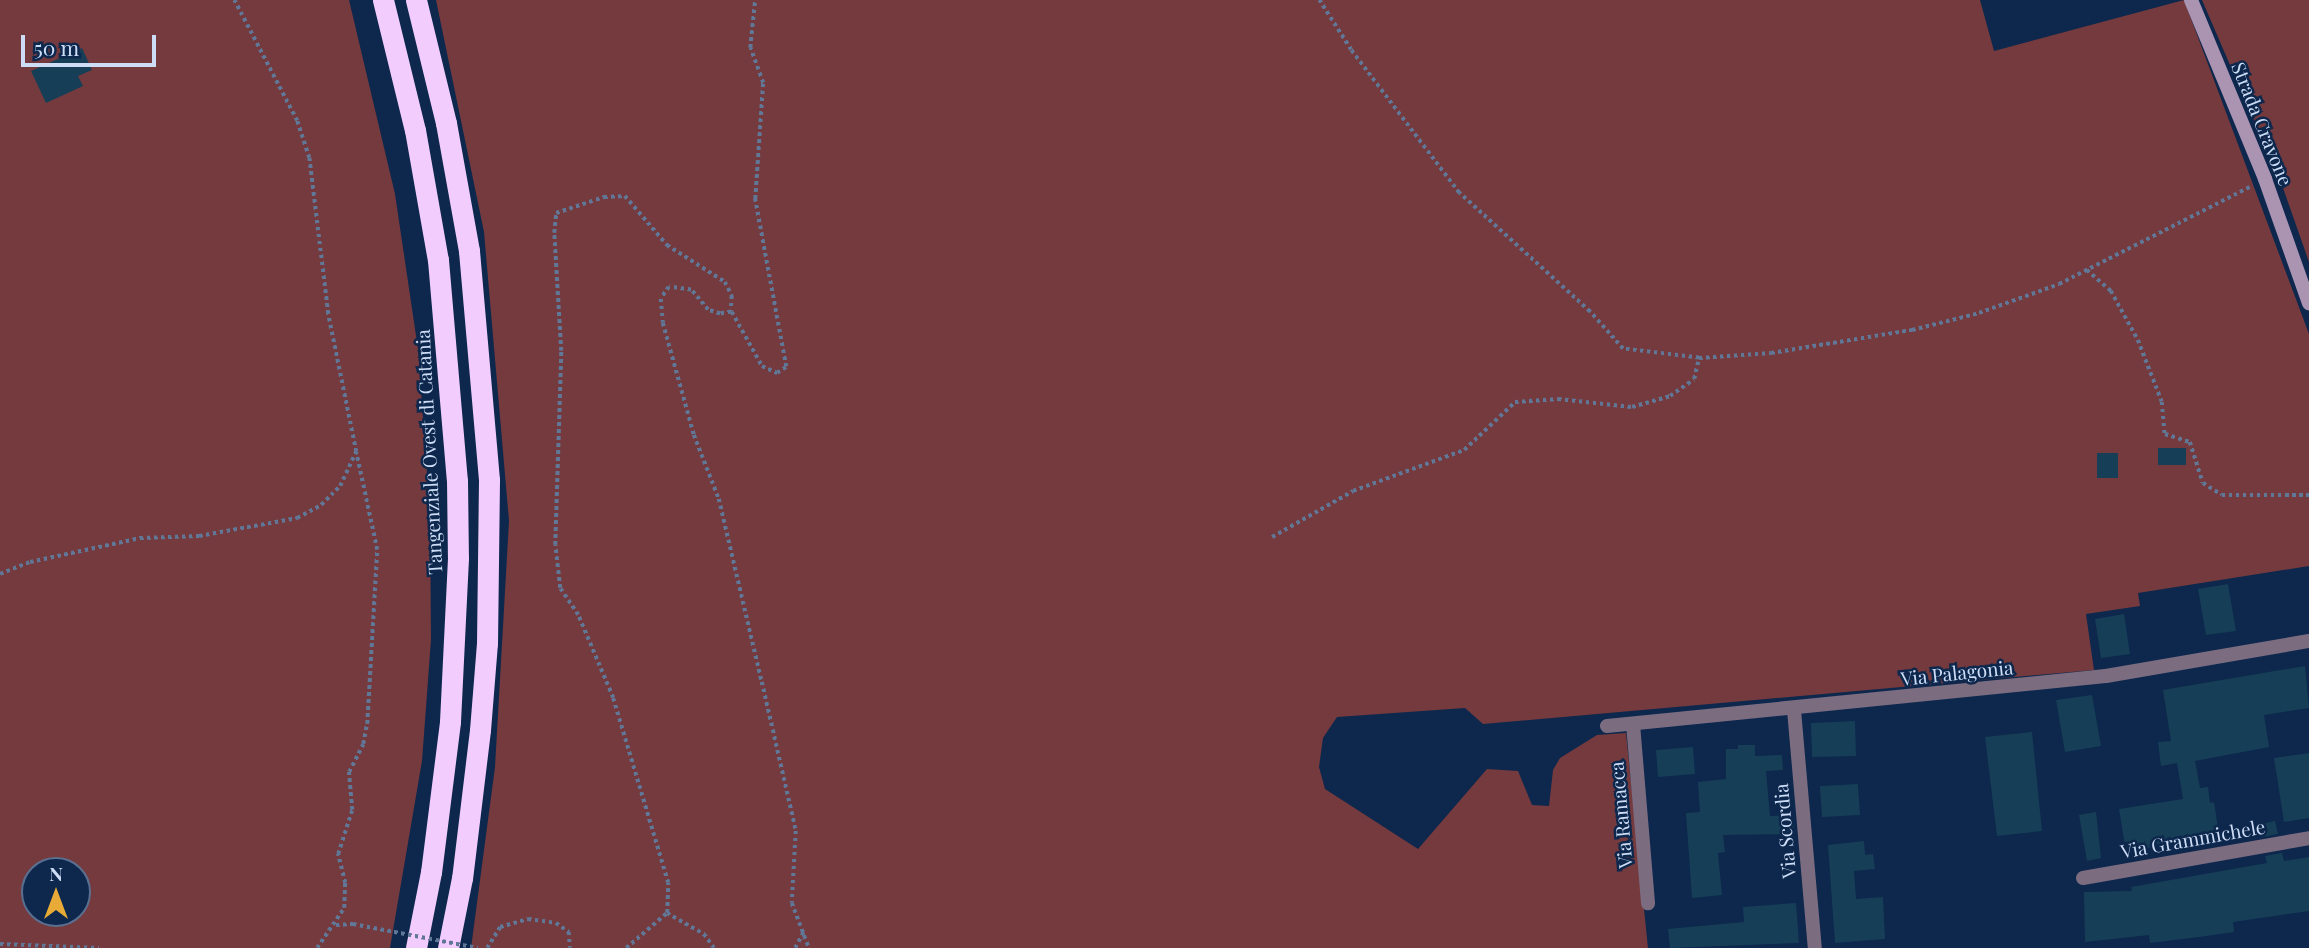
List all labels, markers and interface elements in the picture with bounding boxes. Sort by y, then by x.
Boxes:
scale bar [24,21,159,65]
text: 50 m [34,33,79,61]
street label: Strada Cravone [2227,59,2297,189]
street label: Tangenziale Ovest di Catania [411,329,447,575]
street label: Via Palagonia [1900,656,2014,690]
street label: Via Ramacca [1605,761,1637,869]
street label: Via Scordia [1769,783,1801,879]
street label: Via Grammichele [2119,815,2267,863]
north arrow [21,857,91,927]
text: N [49,860,63,886]

